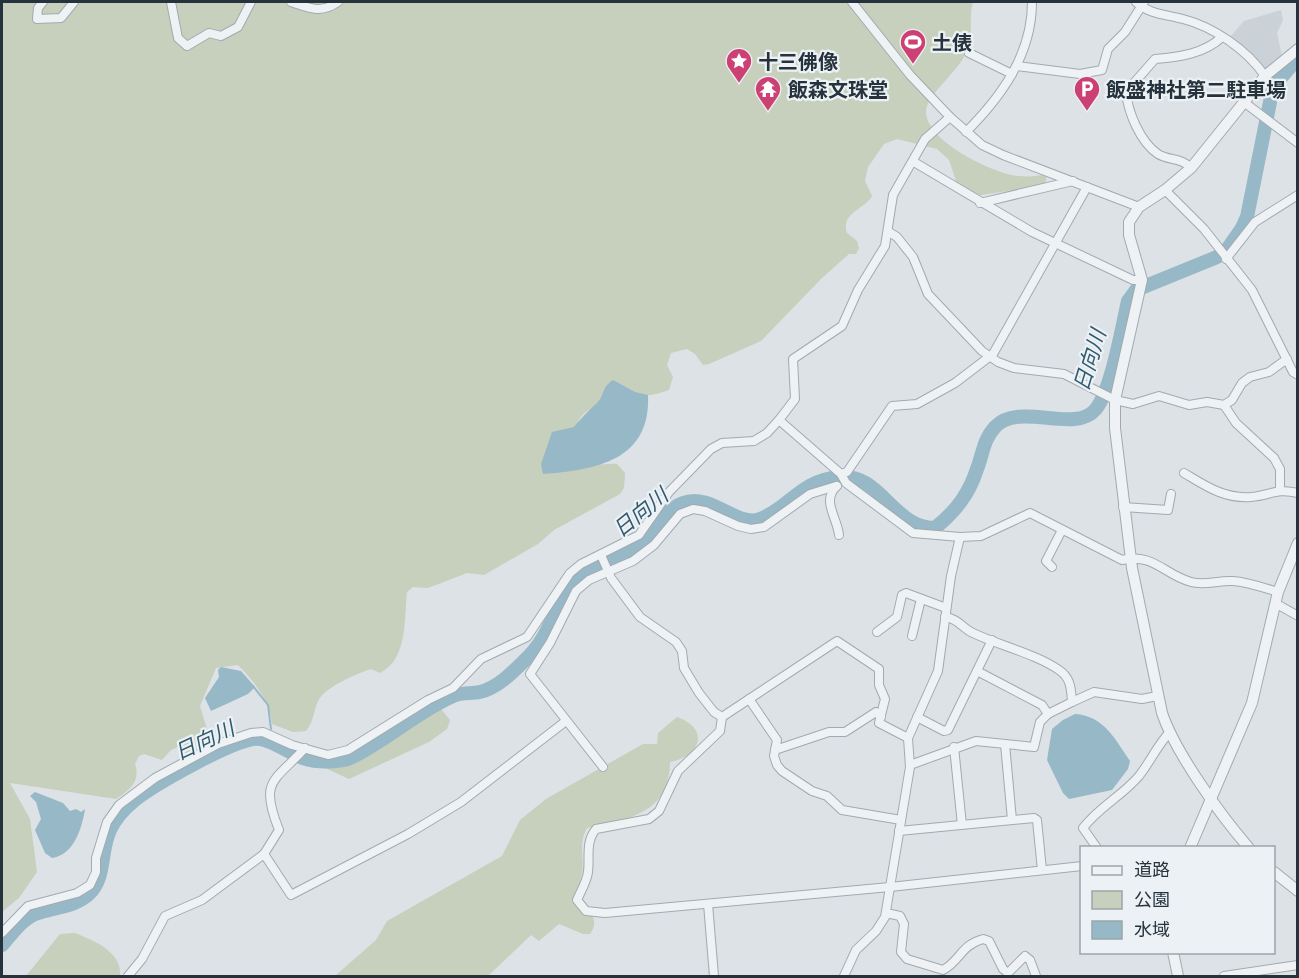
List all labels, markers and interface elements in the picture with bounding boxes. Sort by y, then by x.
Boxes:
sports icon: 土俵 [898,27,928,65]
place label: 土俵 [932,31,972,54]
place icon: 十三佛像 [724,46,754,84]
place label: 十三佛像 [758,50,838,73]
temple icon: 飯森文珠堂 [753,74,783,112]
parking icon: 飯盛神社第二駐車場 [1072,74,1102,112]
place label: 飯森文珠堂 [788,78,888,101]
place label: 飯盛神社第二駐車場 [1106,78,1286,101]
water label: 日向川 [1068,324,1110,394]
water label: 日向川 [608,482,674,541]
water label: 日向川 [170,715,239,764]
legend [1080,846,1275,954]
text: 道路 [1134,859,1170,880]
text: 公園 [1134,889,1170,910]
text: 水域 [1134,919,1170,940]

